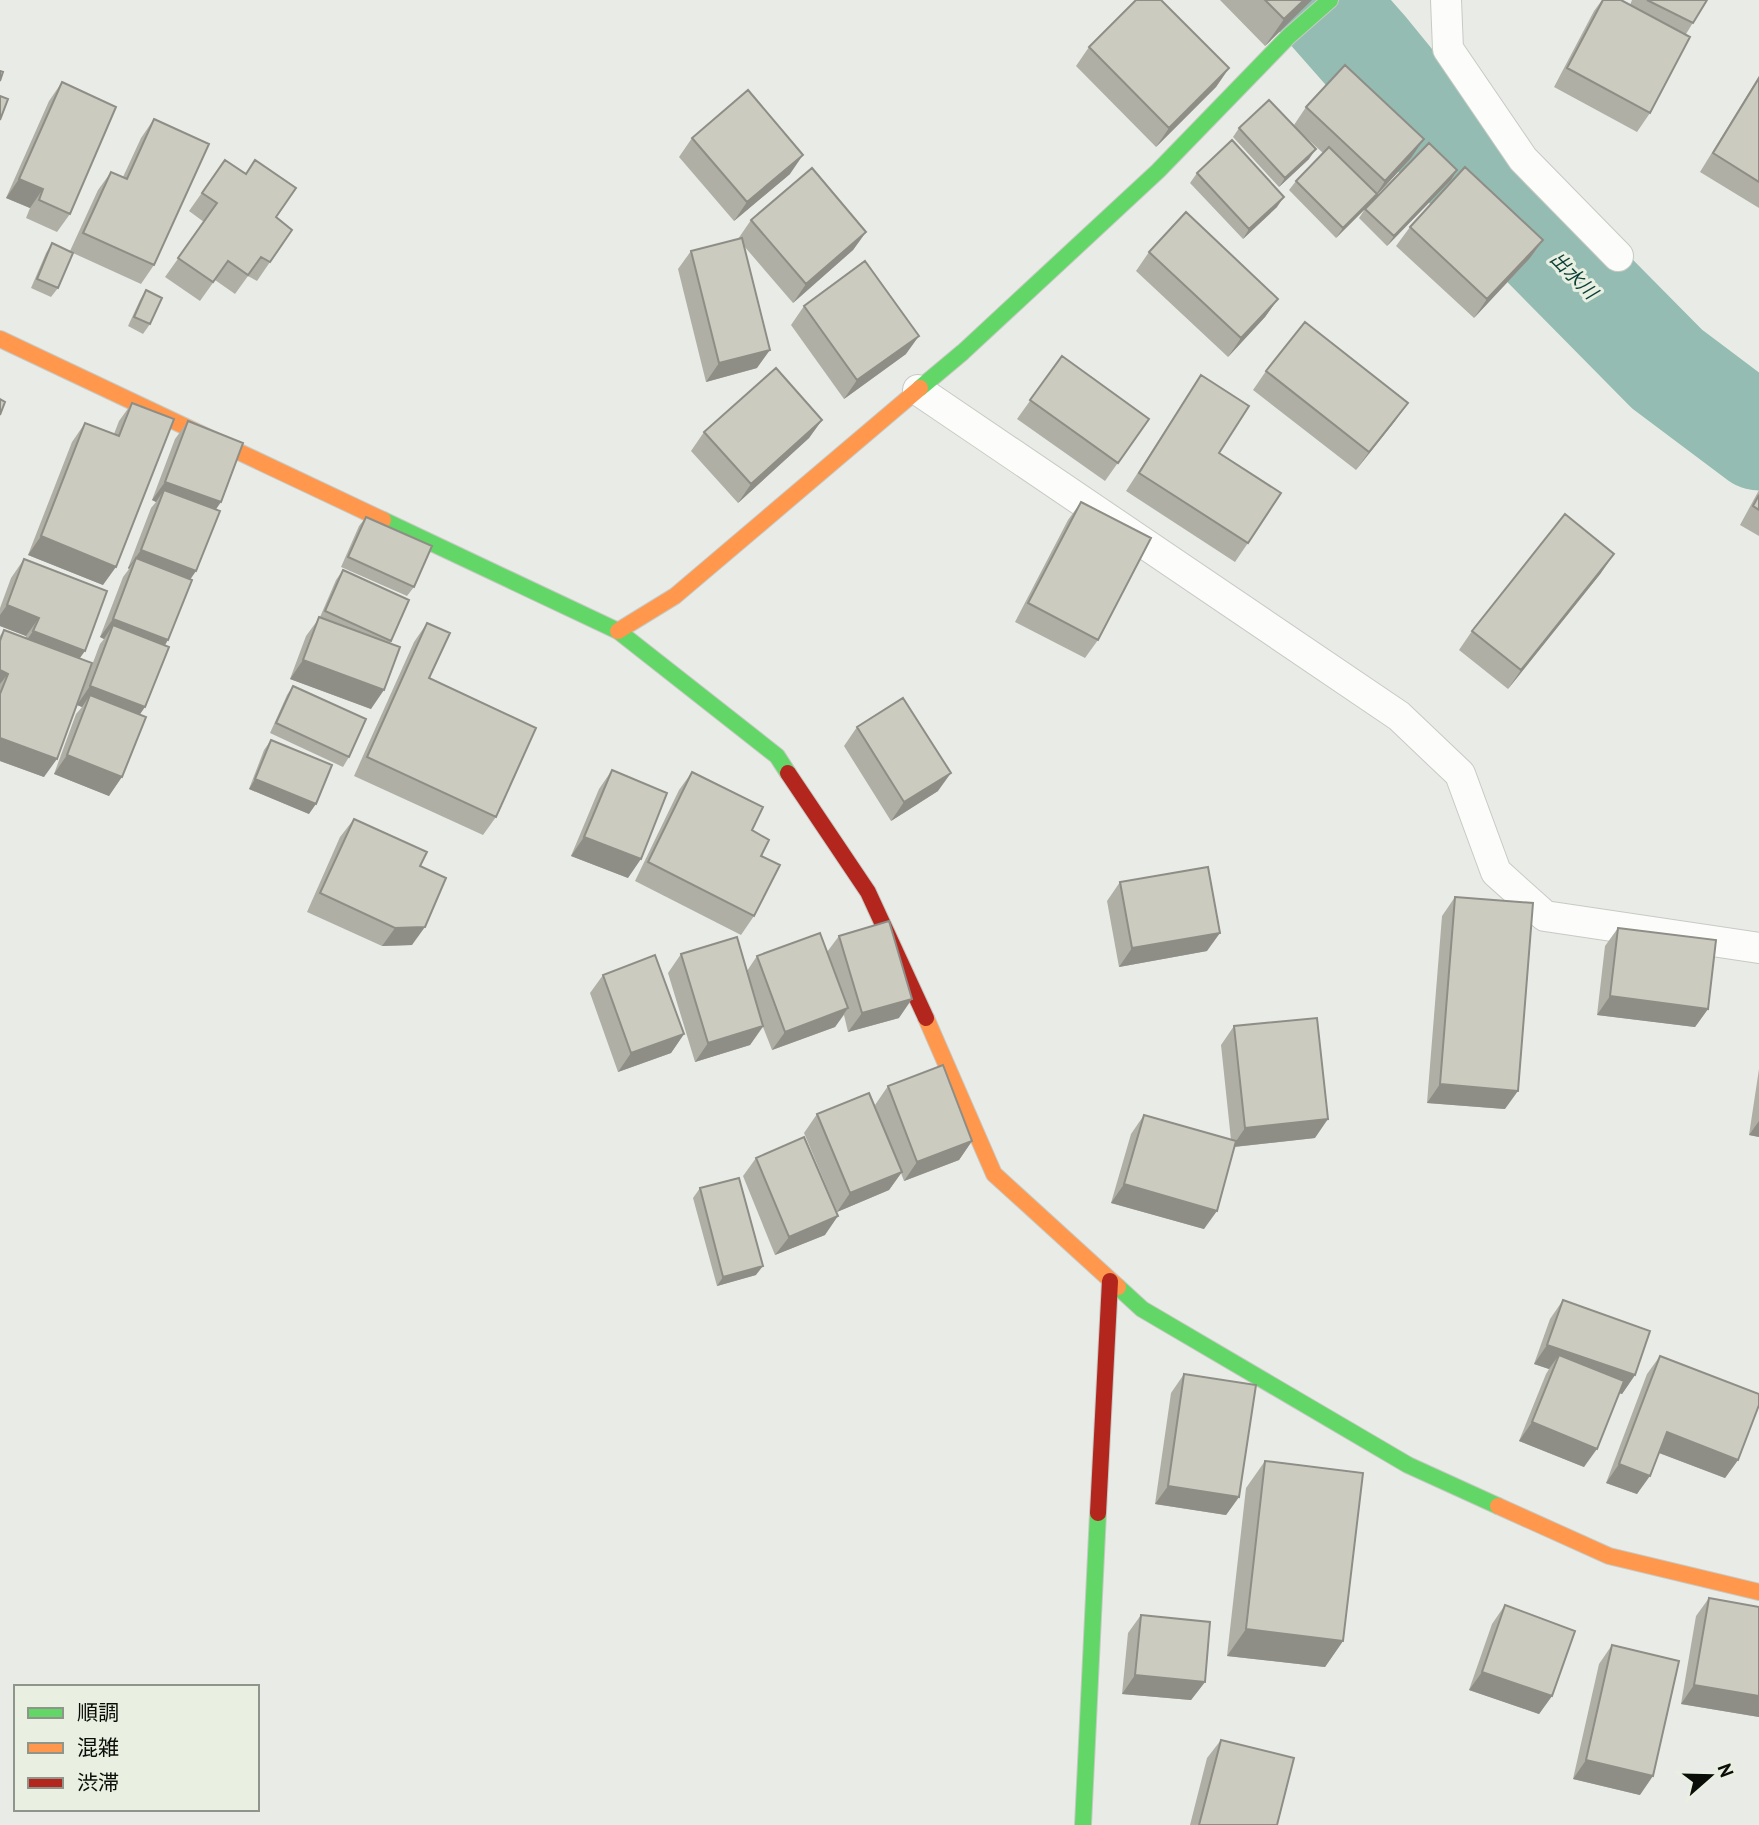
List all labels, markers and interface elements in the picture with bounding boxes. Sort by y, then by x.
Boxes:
water label: 出水川 [1545,246,1604,305]
legend [14,1685,259,1811]
text: 順調 [77,1699,119,1726]
text: 混雑 [77,1734,119,1761]
north arrow [1675,1741,1745,1811]
text: N [1713,1760,1739,1780]
text: 渋滞 [77,1769,119,1796]

